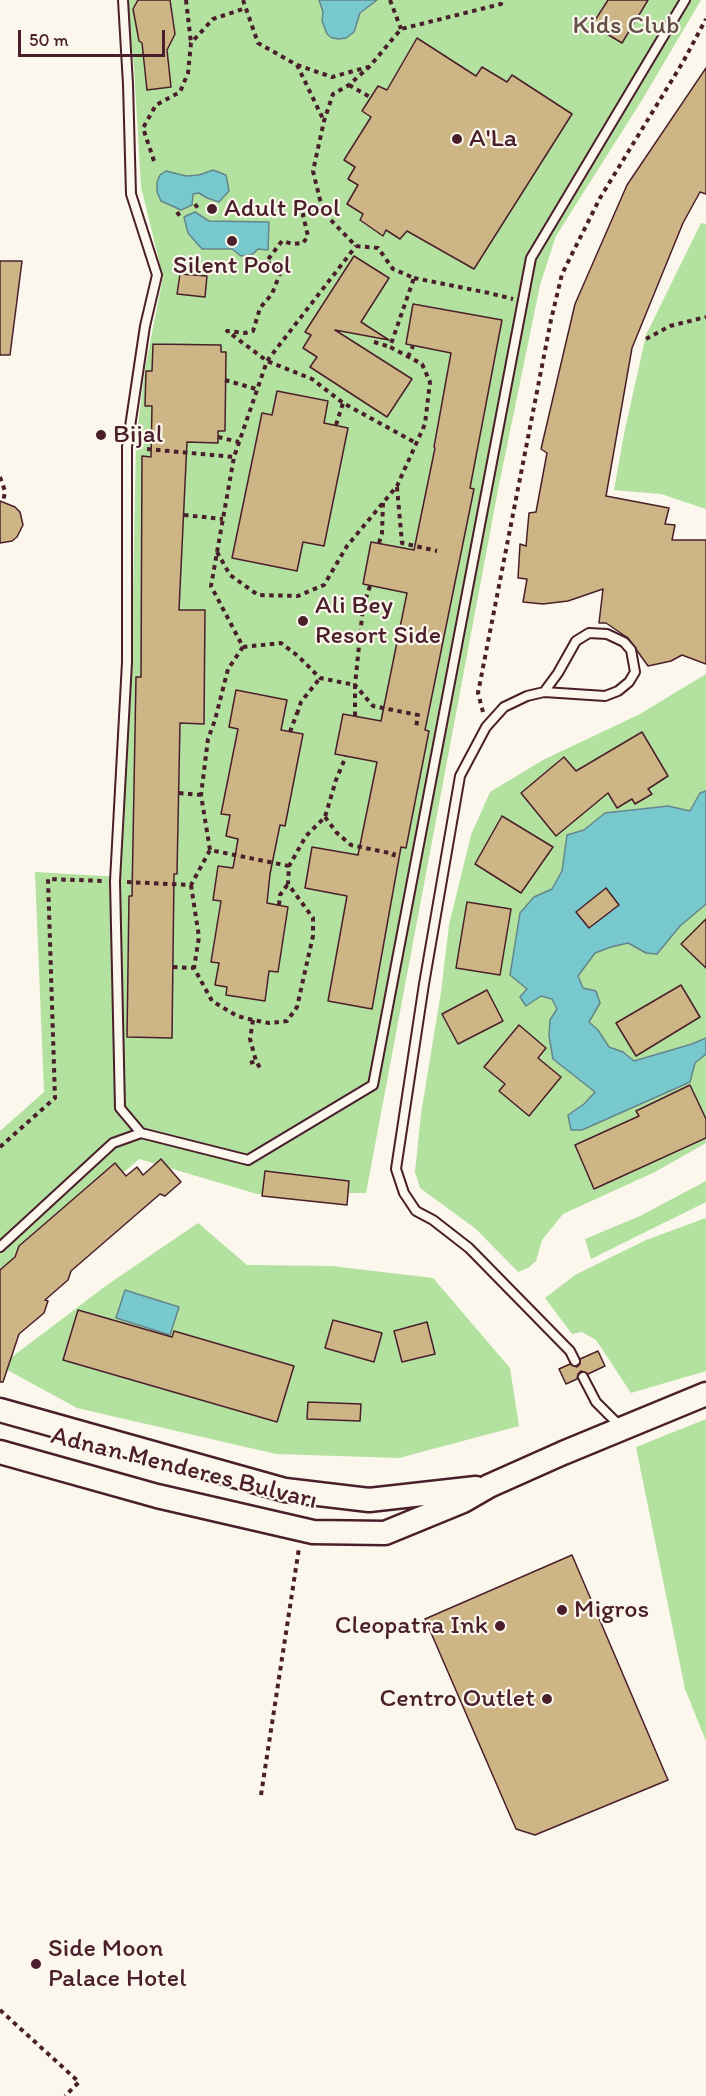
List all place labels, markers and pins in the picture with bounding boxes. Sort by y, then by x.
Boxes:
place label: A'La [469,123,517,155]
marker: A'La [450,132,464,146]
place label: Adult Pool [224,193,340,225]
marker: Adult Pool [205,202,219,216]
marker: Silent Pool [225,234,239,248]
place label: Silent Pool [173,250,291,282]
place label: Bijal [113,419,163,451]
marker: Bijal [94,428,108,442]
place label: Ali Bey Resort Side [315,590,441,652]
marker: Ali Bey Resort Side [296,614,310,628]
place label: Migros [574,1594,649,1626]
marker: Migros [555,1603,569,1617]
place label: Cleopatra Ink [335,1610,488,1642]
marker: Cleopatra Ink [493,1619,507,1633]
place label: Centro Outlet [380,1683,535,1715]
marker: Centro Outlet [540,1692,554,1706]
place label: Side Moon Palace Hotel [48,1933,187,1994]
marker: Side Moon Palace Hotel [29,1957,43,1971]

